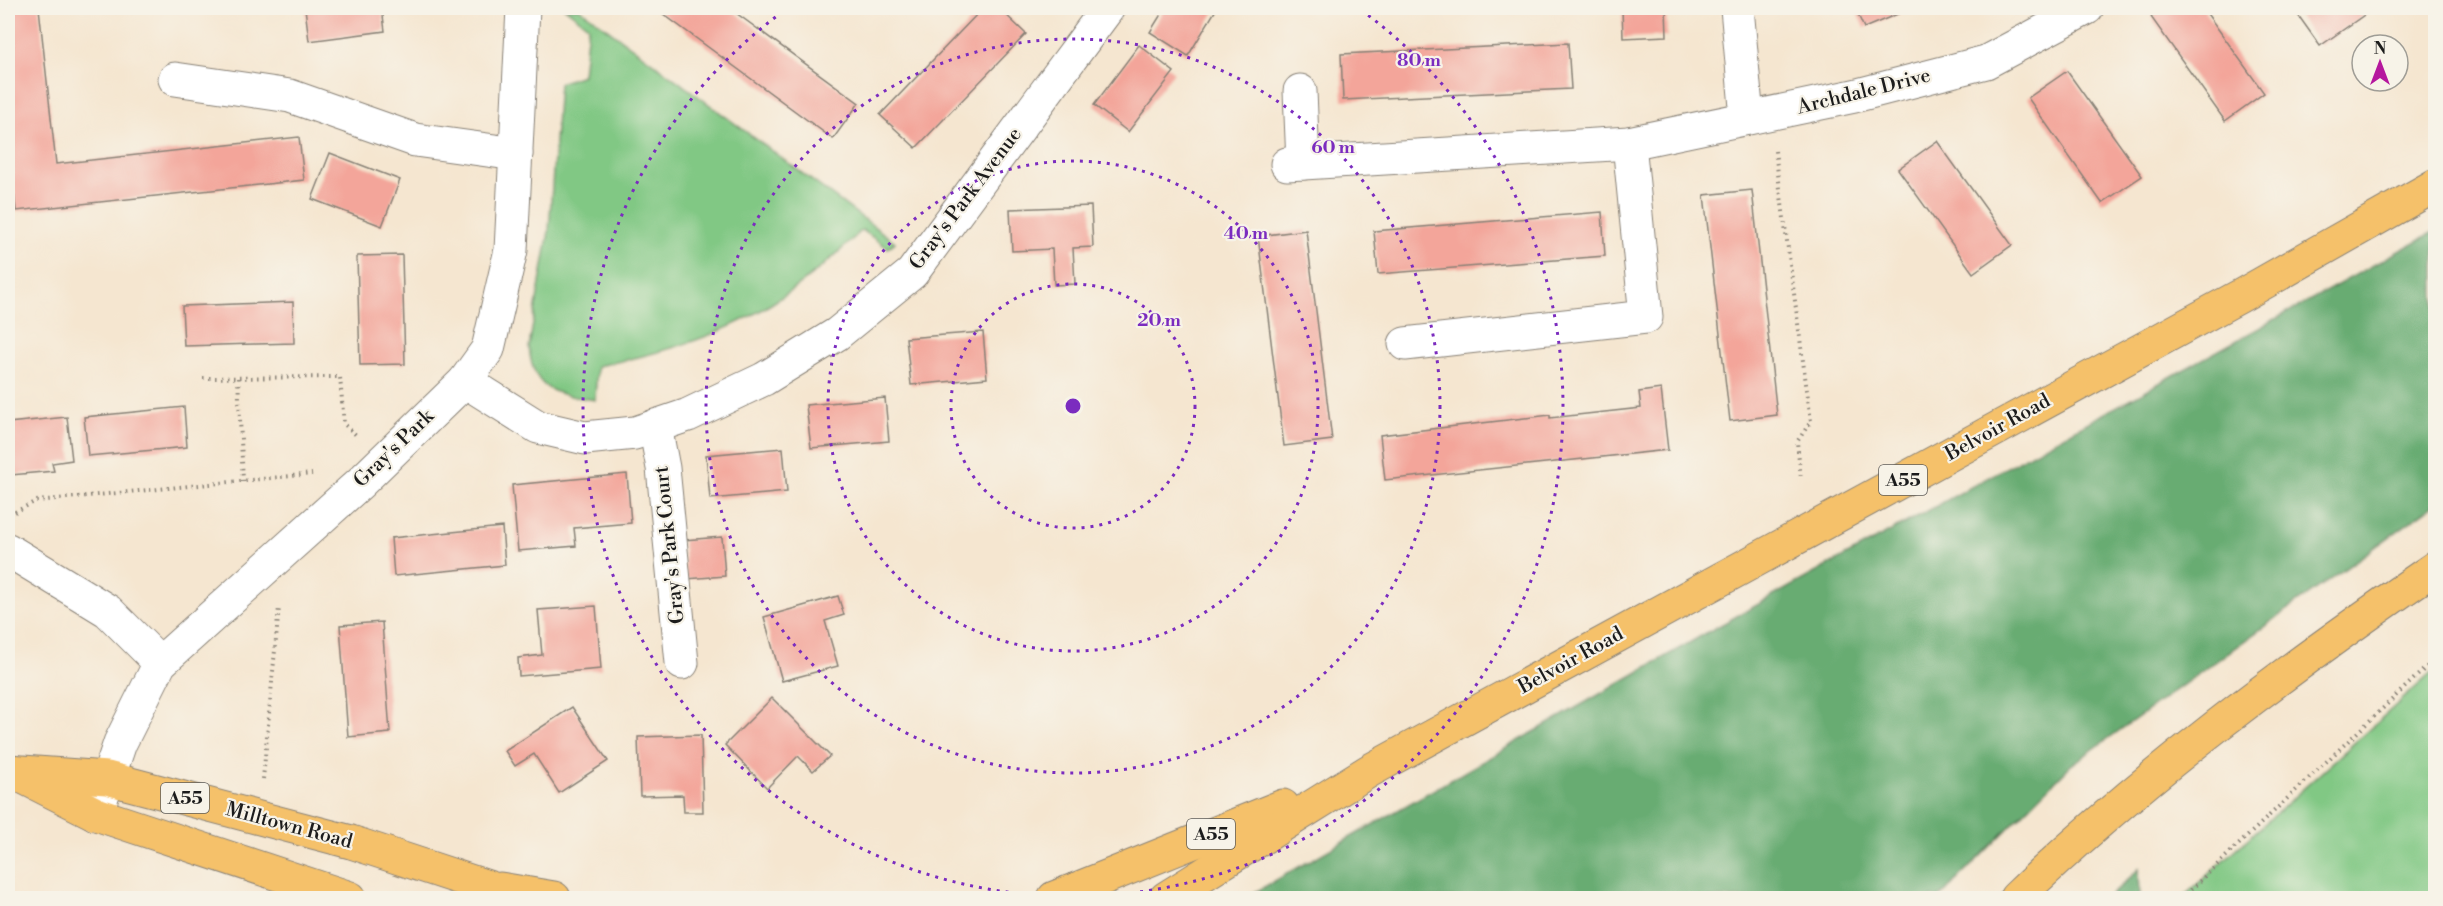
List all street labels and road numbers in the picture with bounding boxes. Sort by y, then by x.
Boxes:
street label: Archdale Drive [1794,63,1933,121]
street label: Gray's Park Avenue [904,123,1028,275]
street label: Belvoir Road [1940,388,2056,468]
street label: Gray's Park [349,404,440,493]
street label: Gray's Park Court [649,465,691,625]
road number: A55 [1879,465,1927,495]
street label: Belvoir Road [1513,621,1629,701]
road number: A55 [161,783,209,813]
street label: Milltown Road [223,797,356,855]
road number: A55 [1187,819,1235,849]

